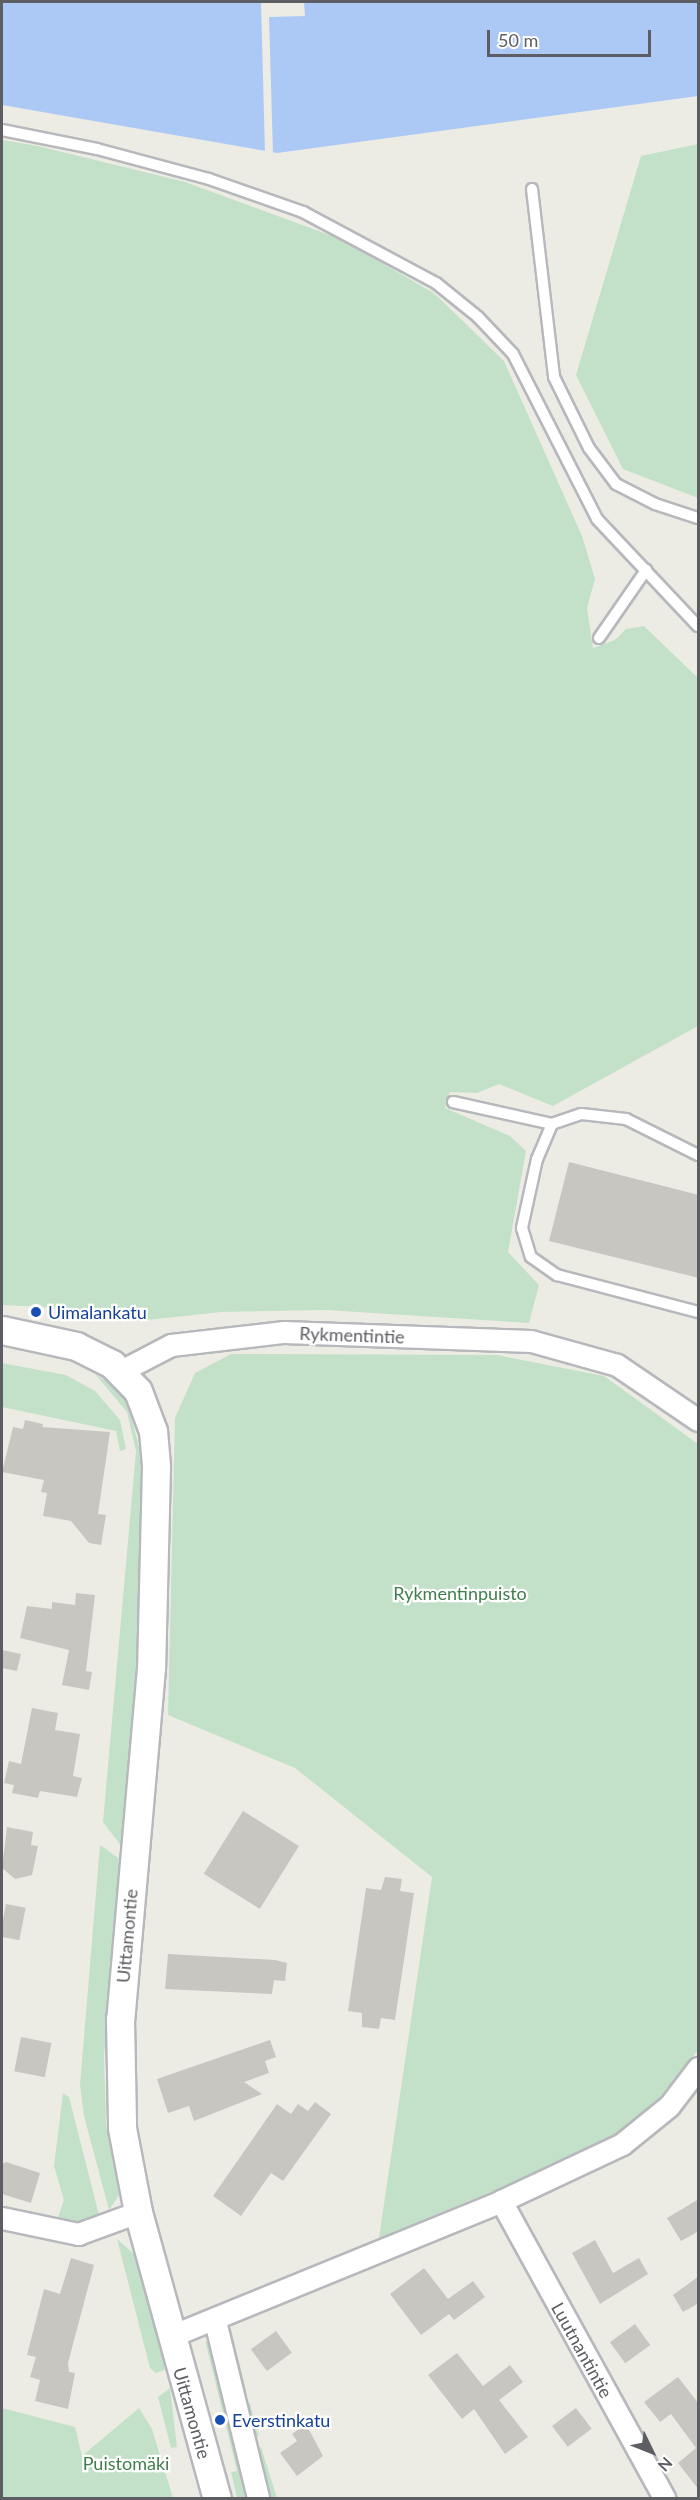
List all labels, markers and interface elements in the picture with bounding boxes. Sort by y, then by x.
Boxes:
scale bar [490,18,654,56]
text: 50 m [498,29,538,51]
place label: Uimalankatu [48,1301,147,1323]
marker: Uimalankatu [29,1305,43,1319]
street label: Rykmentintie [299,1322,405,1348]
park label: Rykmentinpuisto [393,1582,527,1604]
street label: Uittamontie [112,1888,142,1984]
street label: Luutnantintie [547,2299,617,2401]
street label: Uittamontie [169,2365,215,2461]
place label: Everstinkatu [232,2409,330,2431]
marker: Everstinkatu [213,2413,227,2427]
north arrow [622,2422,682,2482]
park label: Puistomäki [83,2452,169,2474]
text: N [654,2454,677,2476]

